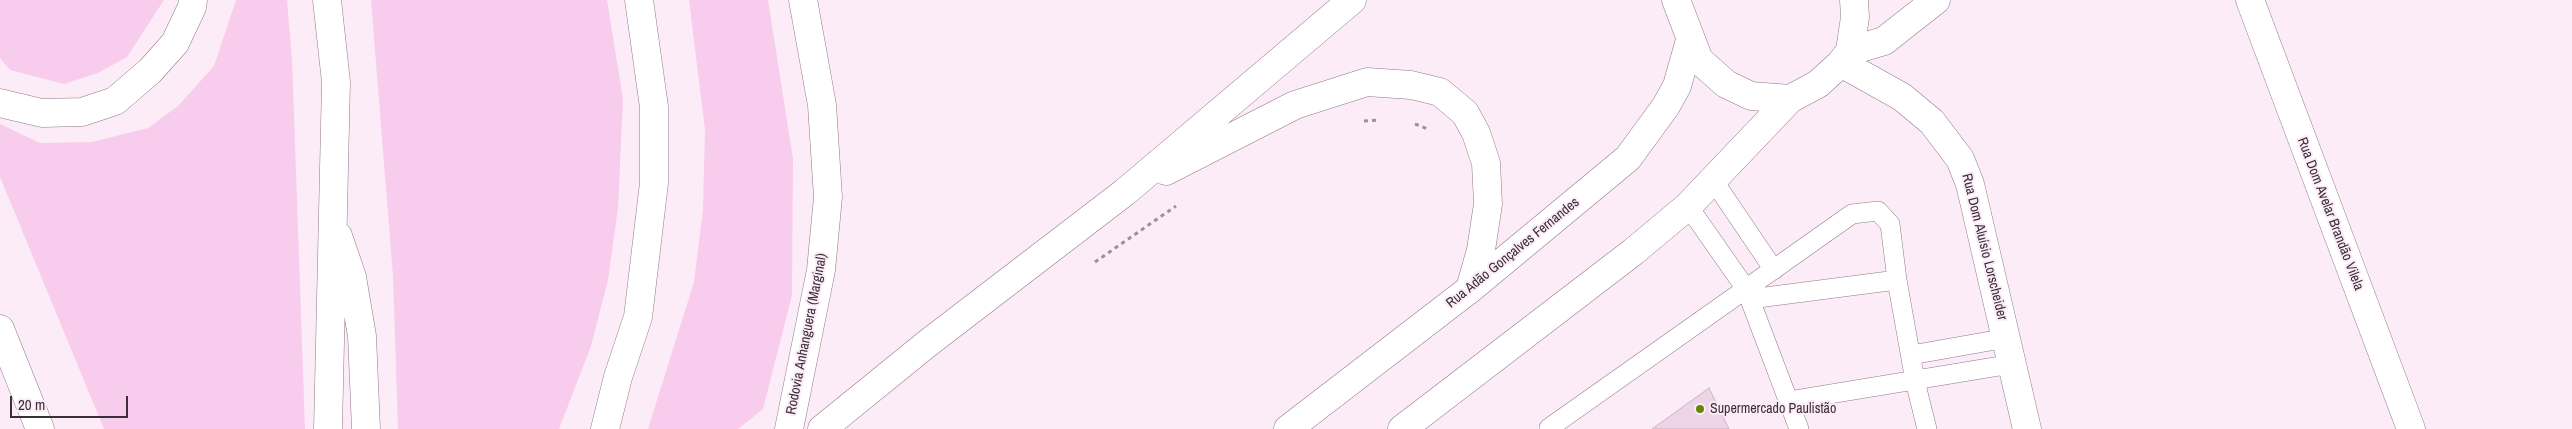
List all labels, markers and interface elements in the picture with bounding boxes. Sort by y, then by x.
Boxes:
street label: Rua Dom Avelar Brandão Vilela [2293,135,2367,293]
street label: Rua Dom Aluísio Lorscheider [1958,172,2010,322]
street label: Rua Adão Gonçalves Fernandes [1443,194,1583,312]
street label: Rodovia Anhanguera (Marginal) [783,252,831,416]
scale bar [12,386,130,418]
text: 20 m [18,394,45,415]
place label: Supermercado Paulistão [1710,401,1836,417]
marker: Supermercado Paulistão [1694,403,1706,415]

